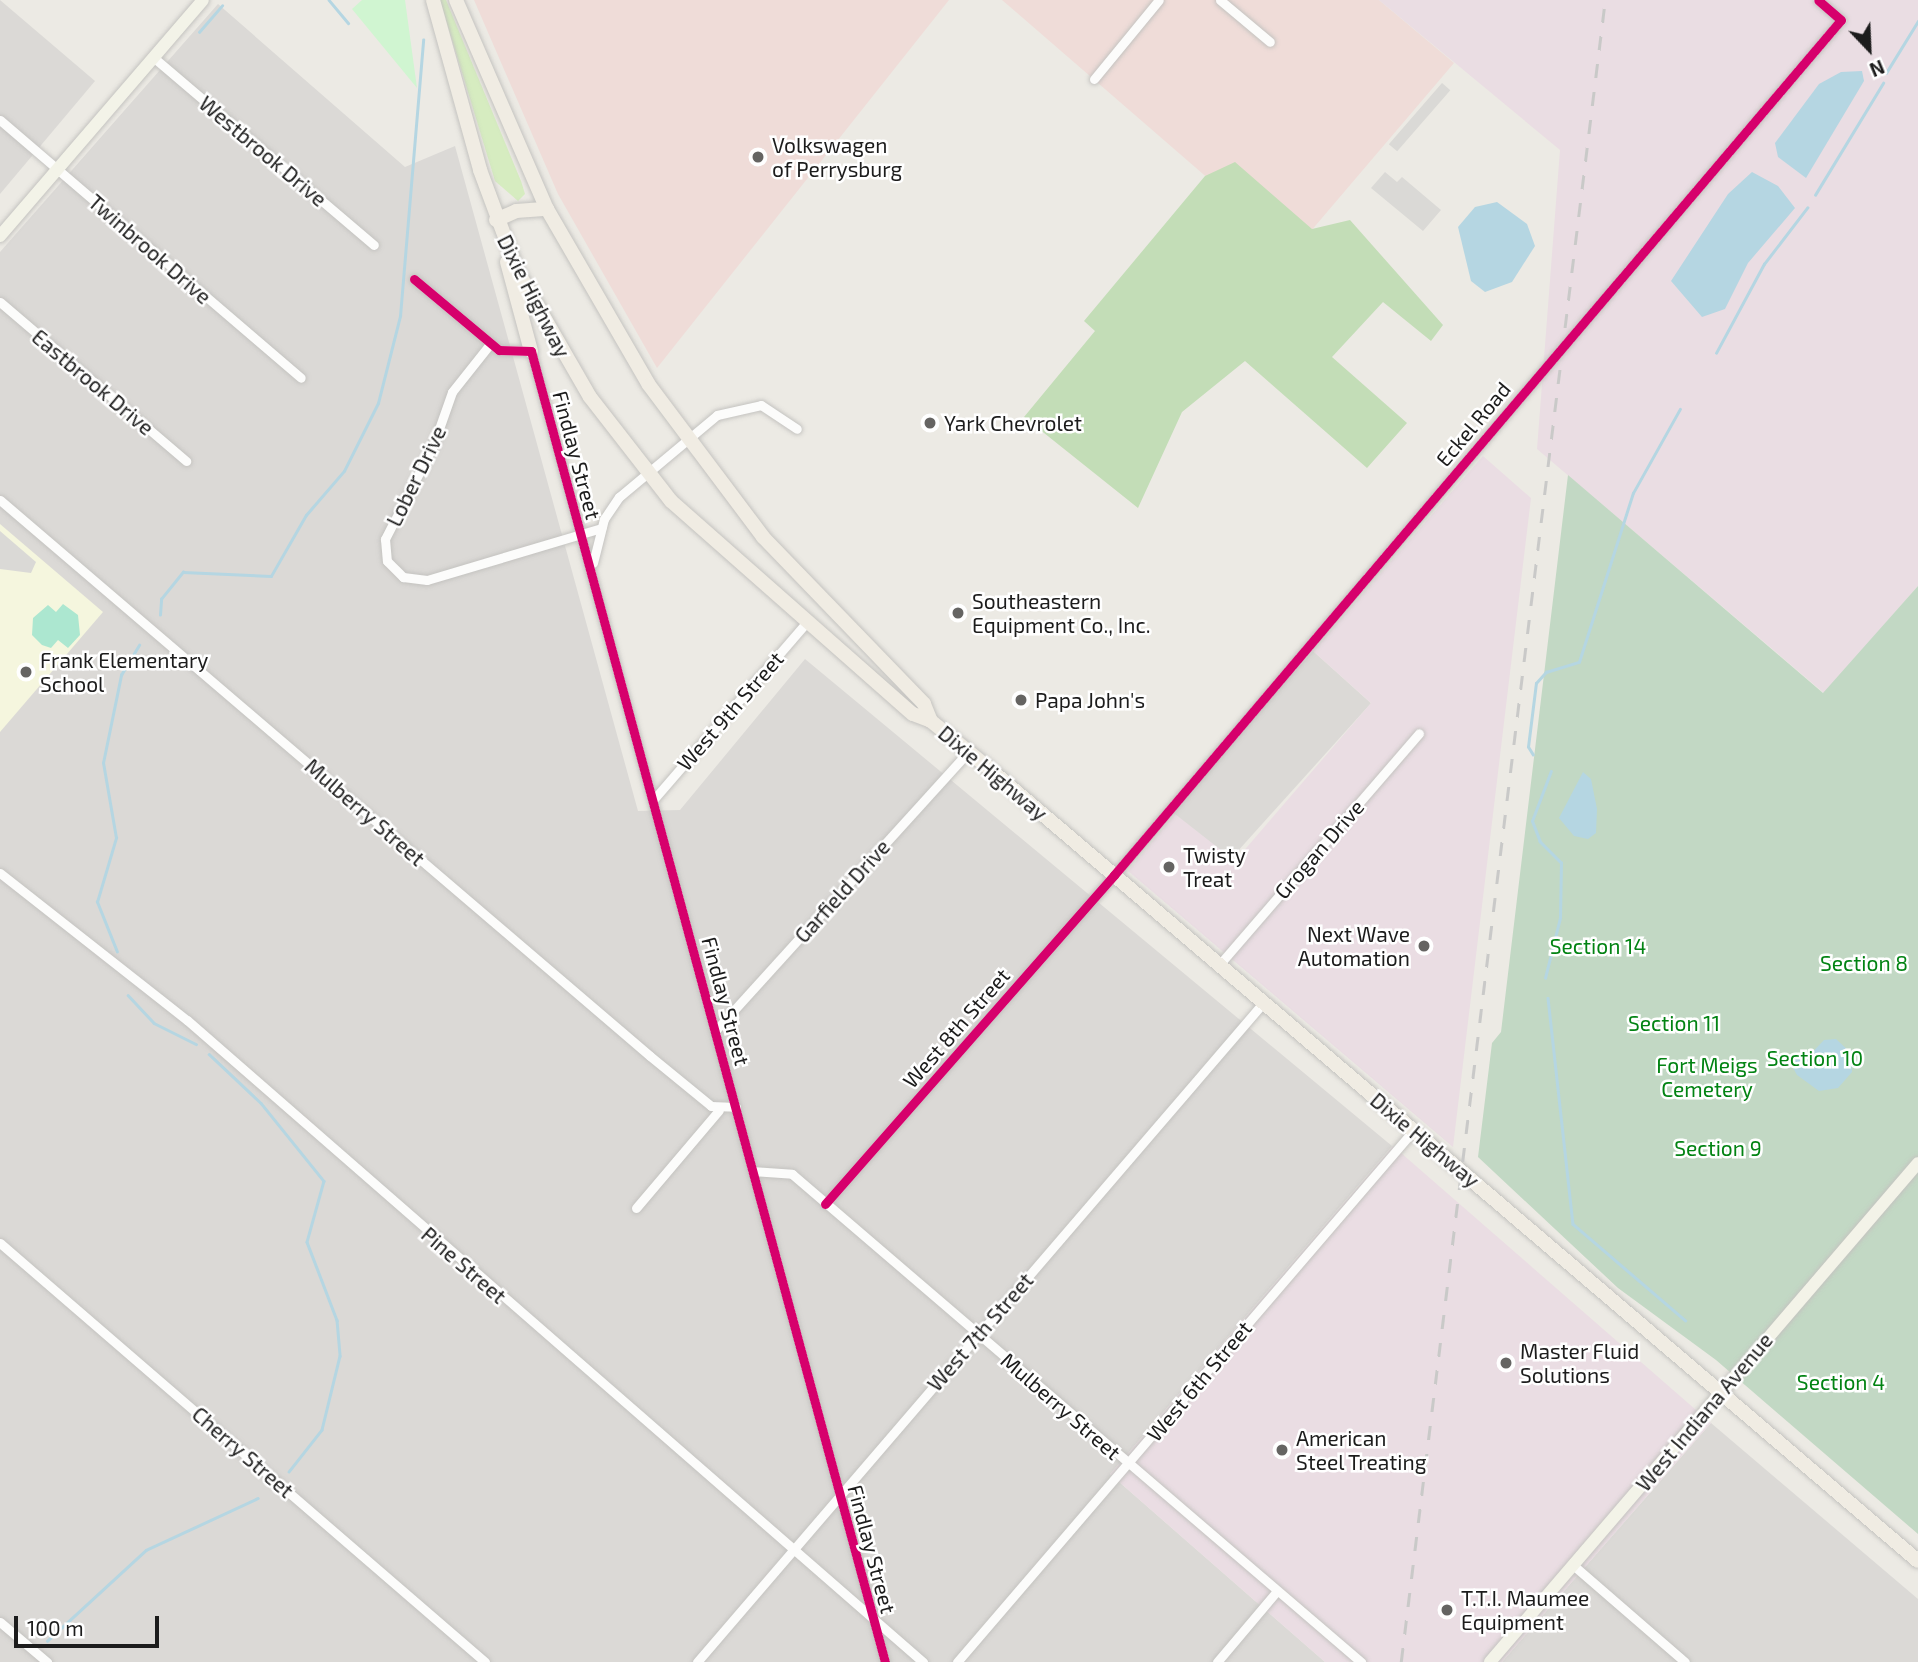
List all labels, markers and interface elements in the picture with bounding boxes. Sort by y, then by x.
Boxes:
north arrow [1834,14,1904,84]
text: N [1867,56,1888,82]
street label: Westbrook Drive [194,90,332,212]
place label: Volkswagen of Perrysburg [772,132,903,182]
marker: Volkswagen of Perrysburg [750,149,766,165]
street label: Twinbrook Drive [83,189,217,309]
street label: Dixie Highway [492,230,576,362]
street label: Eastbrook Drive [27,324,159,440]
street label: Eckel Road [1430,376,1516,472]
street label: Findlay Street [548,388,606,522]
place label: Yark Chevrolet [944,410,1082,436]
marker: Yark Chevrolet [922,415,938,431]
street label: Lober Drive [381,422,451,530]
place label: Southeastern Equipment Co., Inc. [972,588,1151,638]
marker: Southeastern Equipment Co., Inc. [950,605,966,621]
street label: West 9th Street [671,646,789,776]
place label: Frank Elementary School [40,647,209,697]
marker: Frank Elementary School [18,664,34,680]
place label: Papa John's [1035,687,1146,713]
marker: Papa John's [1013,692,1029,708]
street label: Dixie Highway [933,720,1053,826]
street label: Mulberry Street [300,753,430,871]
street label: Grogan Drive [1269,794,1369,904]
street label: Garfield Drive [789,834,895,948]
place label: Twisty Treat [1183,842,1246,892]
marker: Twisty Treat [1161,859,1177,875]
place label: Next Wave Automation [1298,921,1410,971]
park label: Section 14 [1550,933,1646,959]
street label: Findlay Street [697,934,755,1068]
marker: Next Wave Automation [1416,938,1432,954]
park label: Section 8 [1820,950,1908,976]
street label: West 8th Street [897,963,1015,1093]
park label: Section 11 [1628,1010,1720,1036]
park label: Section 10 [1767,1045,1863,1071]
park label: Fort Meigs Cemetery [1656,1052,1758,1102]
street label: Dixie Highway [1365,1087,1485,1193]
park label: Section 9 [1674,1135,1762,1161]
street label: Pine Street [416,1221,512,1309]
street label: West 7th Street [922,1268,1038,1396]
street label: West 6th Street [1141,1316,1257,1446]
street label: West Indiana Avenue [1630,1328,1778,1496]
place label: Master Fluid Solutions [1520,1338,1640,1388]
street label: Mulberry Street [996,1347,1126,1465]
marker: Master Fluid Solutions [1498,1355,1514,1371]
park label: Section 4 [1797,1369,1885,1395]
street label: Cherry Street [187,1401,299,1503]
place label: American Steel Treating [1296,1425,1427,1475]
marker: American Steel Treating [1274,1442,1290,1458]
street label: Findlay Street [843,1482,901,1616]
place label: T.T.I. Maumee Equipment [1461,1585,1589,1635]
scale bar [18,1602,163,1646]
marker: T.T.I. Maumee Equipment [1439,1602,1455,1618]
text: 100 m [27,1615,84,1640]

